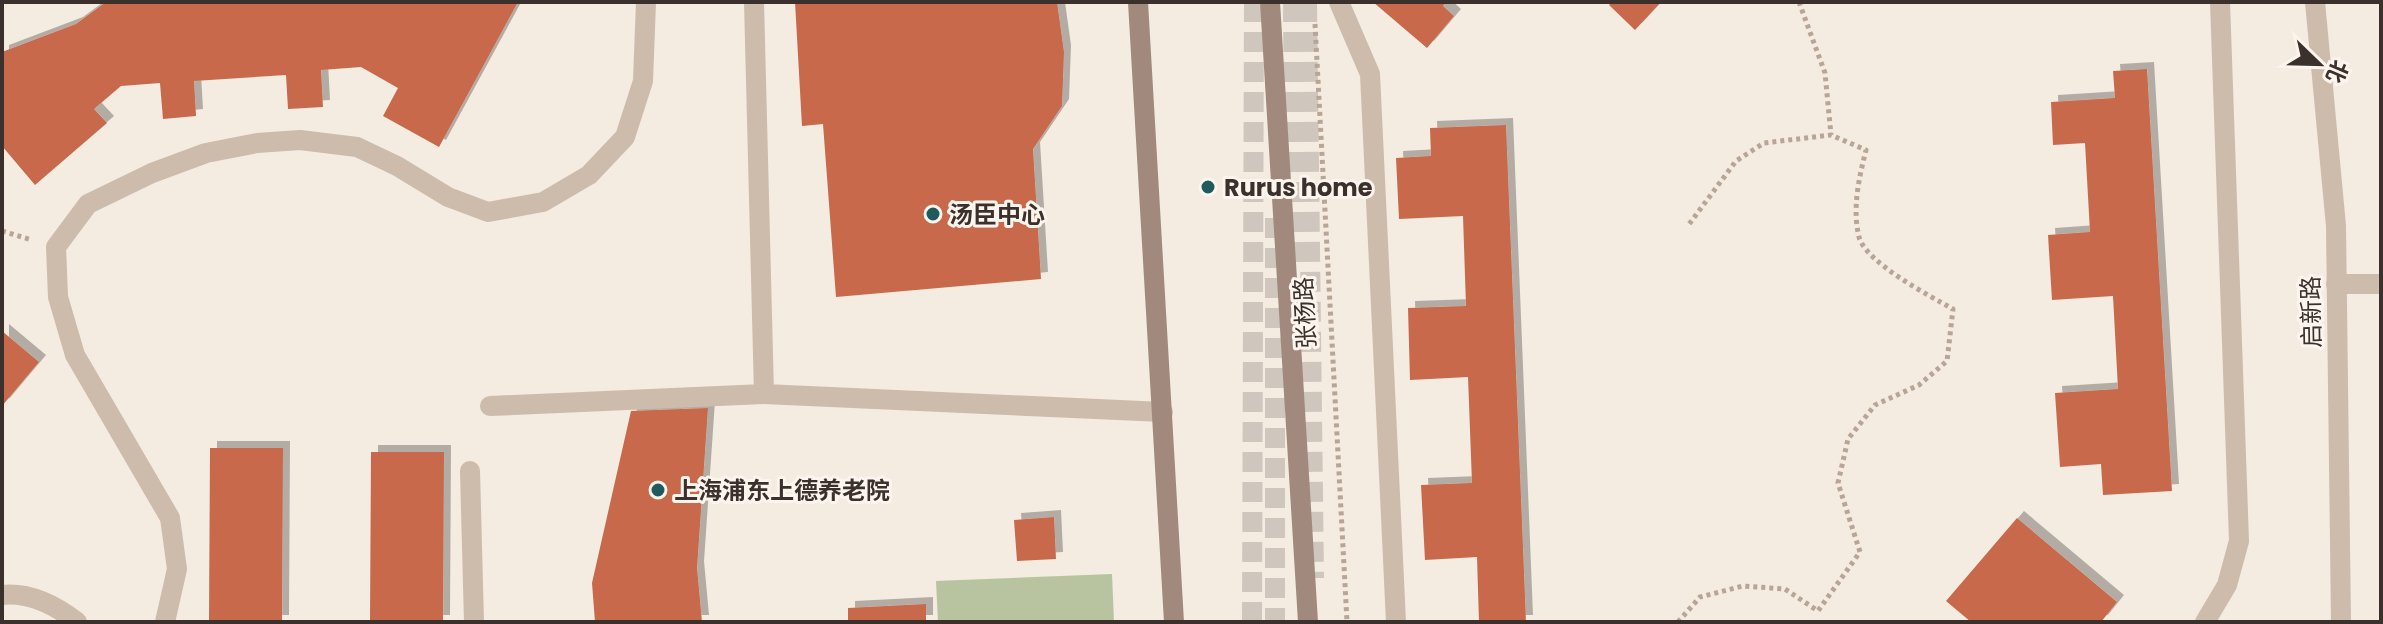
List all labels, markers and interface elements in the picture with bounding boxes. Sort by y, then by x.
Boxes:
north arrow [2279,24,2359,104]
text: 北 [2318,55,2356,88]
place label: Rurus home [1224,171,1373,204]
marker: Rurus home [1199,178,1217,196]
place label: 汤臣中心 [949,198,1045,231]
marker: 汤臣中心 [924,205,942,223]
street label: 张杨路 [1287,276,1323,350]
street label: 启新路 [2294,276,2328,348]
place label: 上海浦东上德养老院 [674,474,890,507]
marker: 上海浦东上德养老院 [649,481,667,499]

